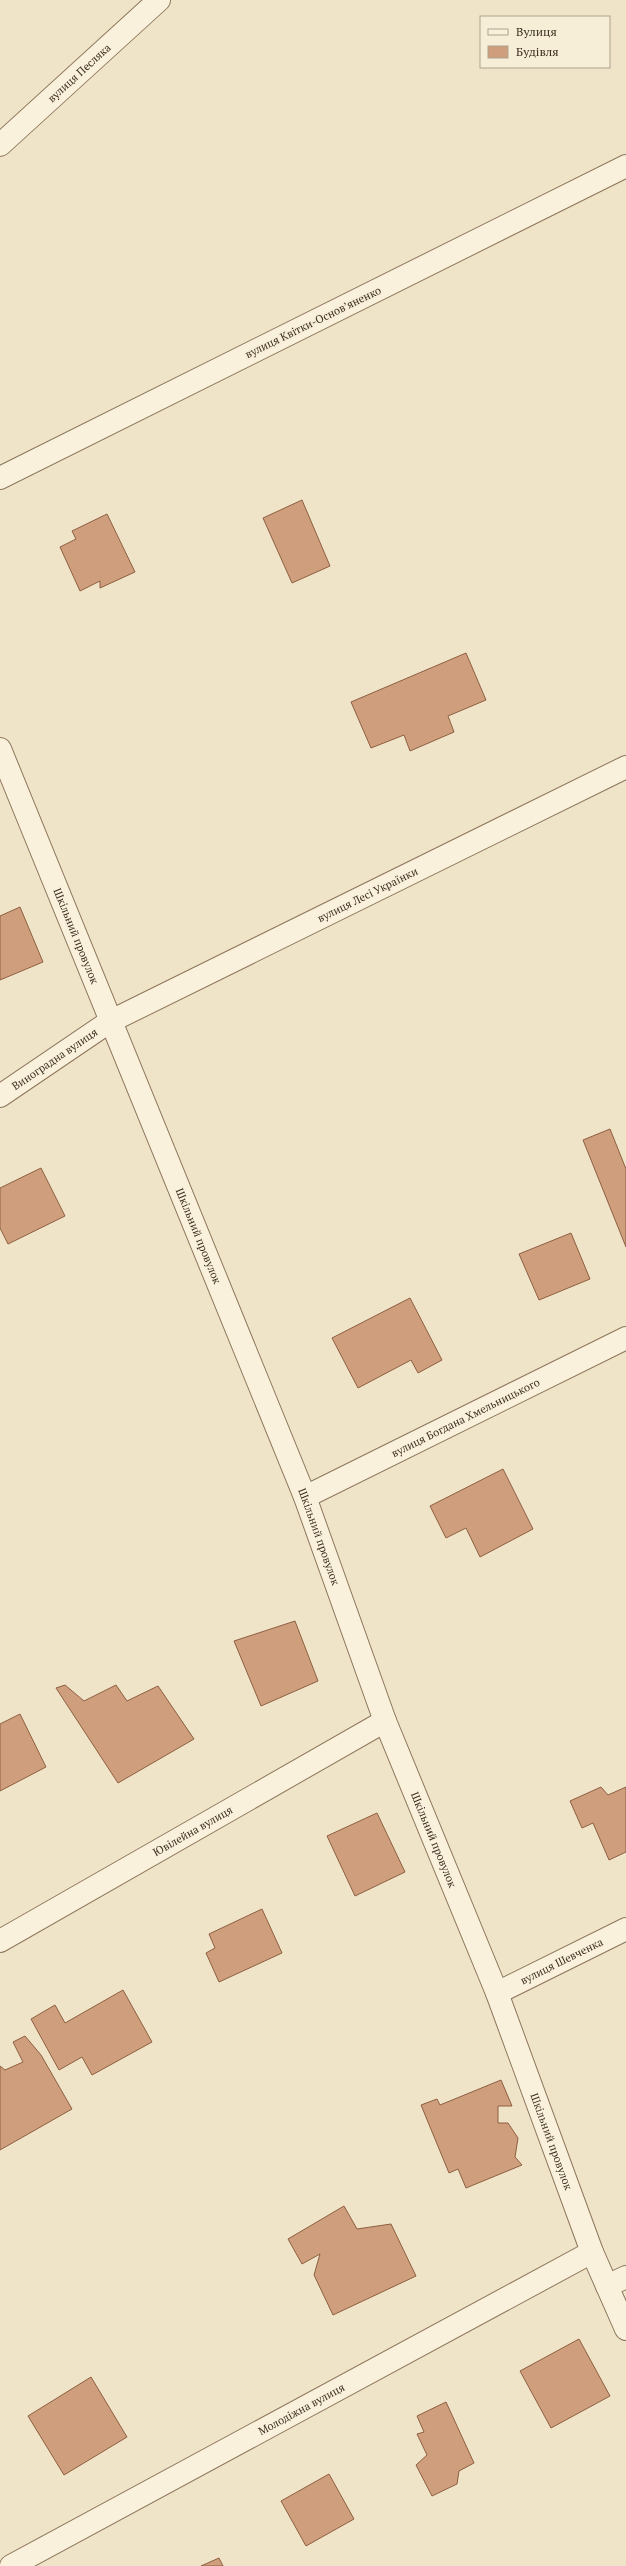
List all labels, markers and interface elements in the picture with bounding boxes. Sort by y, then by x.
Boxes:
legend [480,16,610,68]
text: Вулиця [516,24,557,39]
street label: вулиця Песляка [44,40,114,105]
text: Будівля [516,44,559,59]
street label: вулиця Квітки-Основʼяненко [243,283,383,361]
street label: вулиця Лесі Українки [315,864,420,925]
street label: Шкільний провулок [50,886,102,986]
street label: Виноградна вулиця [9,1025,100,1093]
street label: Шкільний провулок [173,1186,224,1286]
street label: вулиця Богдана Хмельницького [389,1375,542,1460]
street label: Шкільний провулок [295,1486,343,1587]
street label: Шкільний провулок [408,1790,460,1890]
street label: Ювілейна вулиця [150,1803,235,1859]
street label: вулиця Шевченка [518,1934,606,1987]
street label: Шкільний провулок [527,2091,576,2192]
street label: Молодіжна вулиця [256,2380,347,2438]

